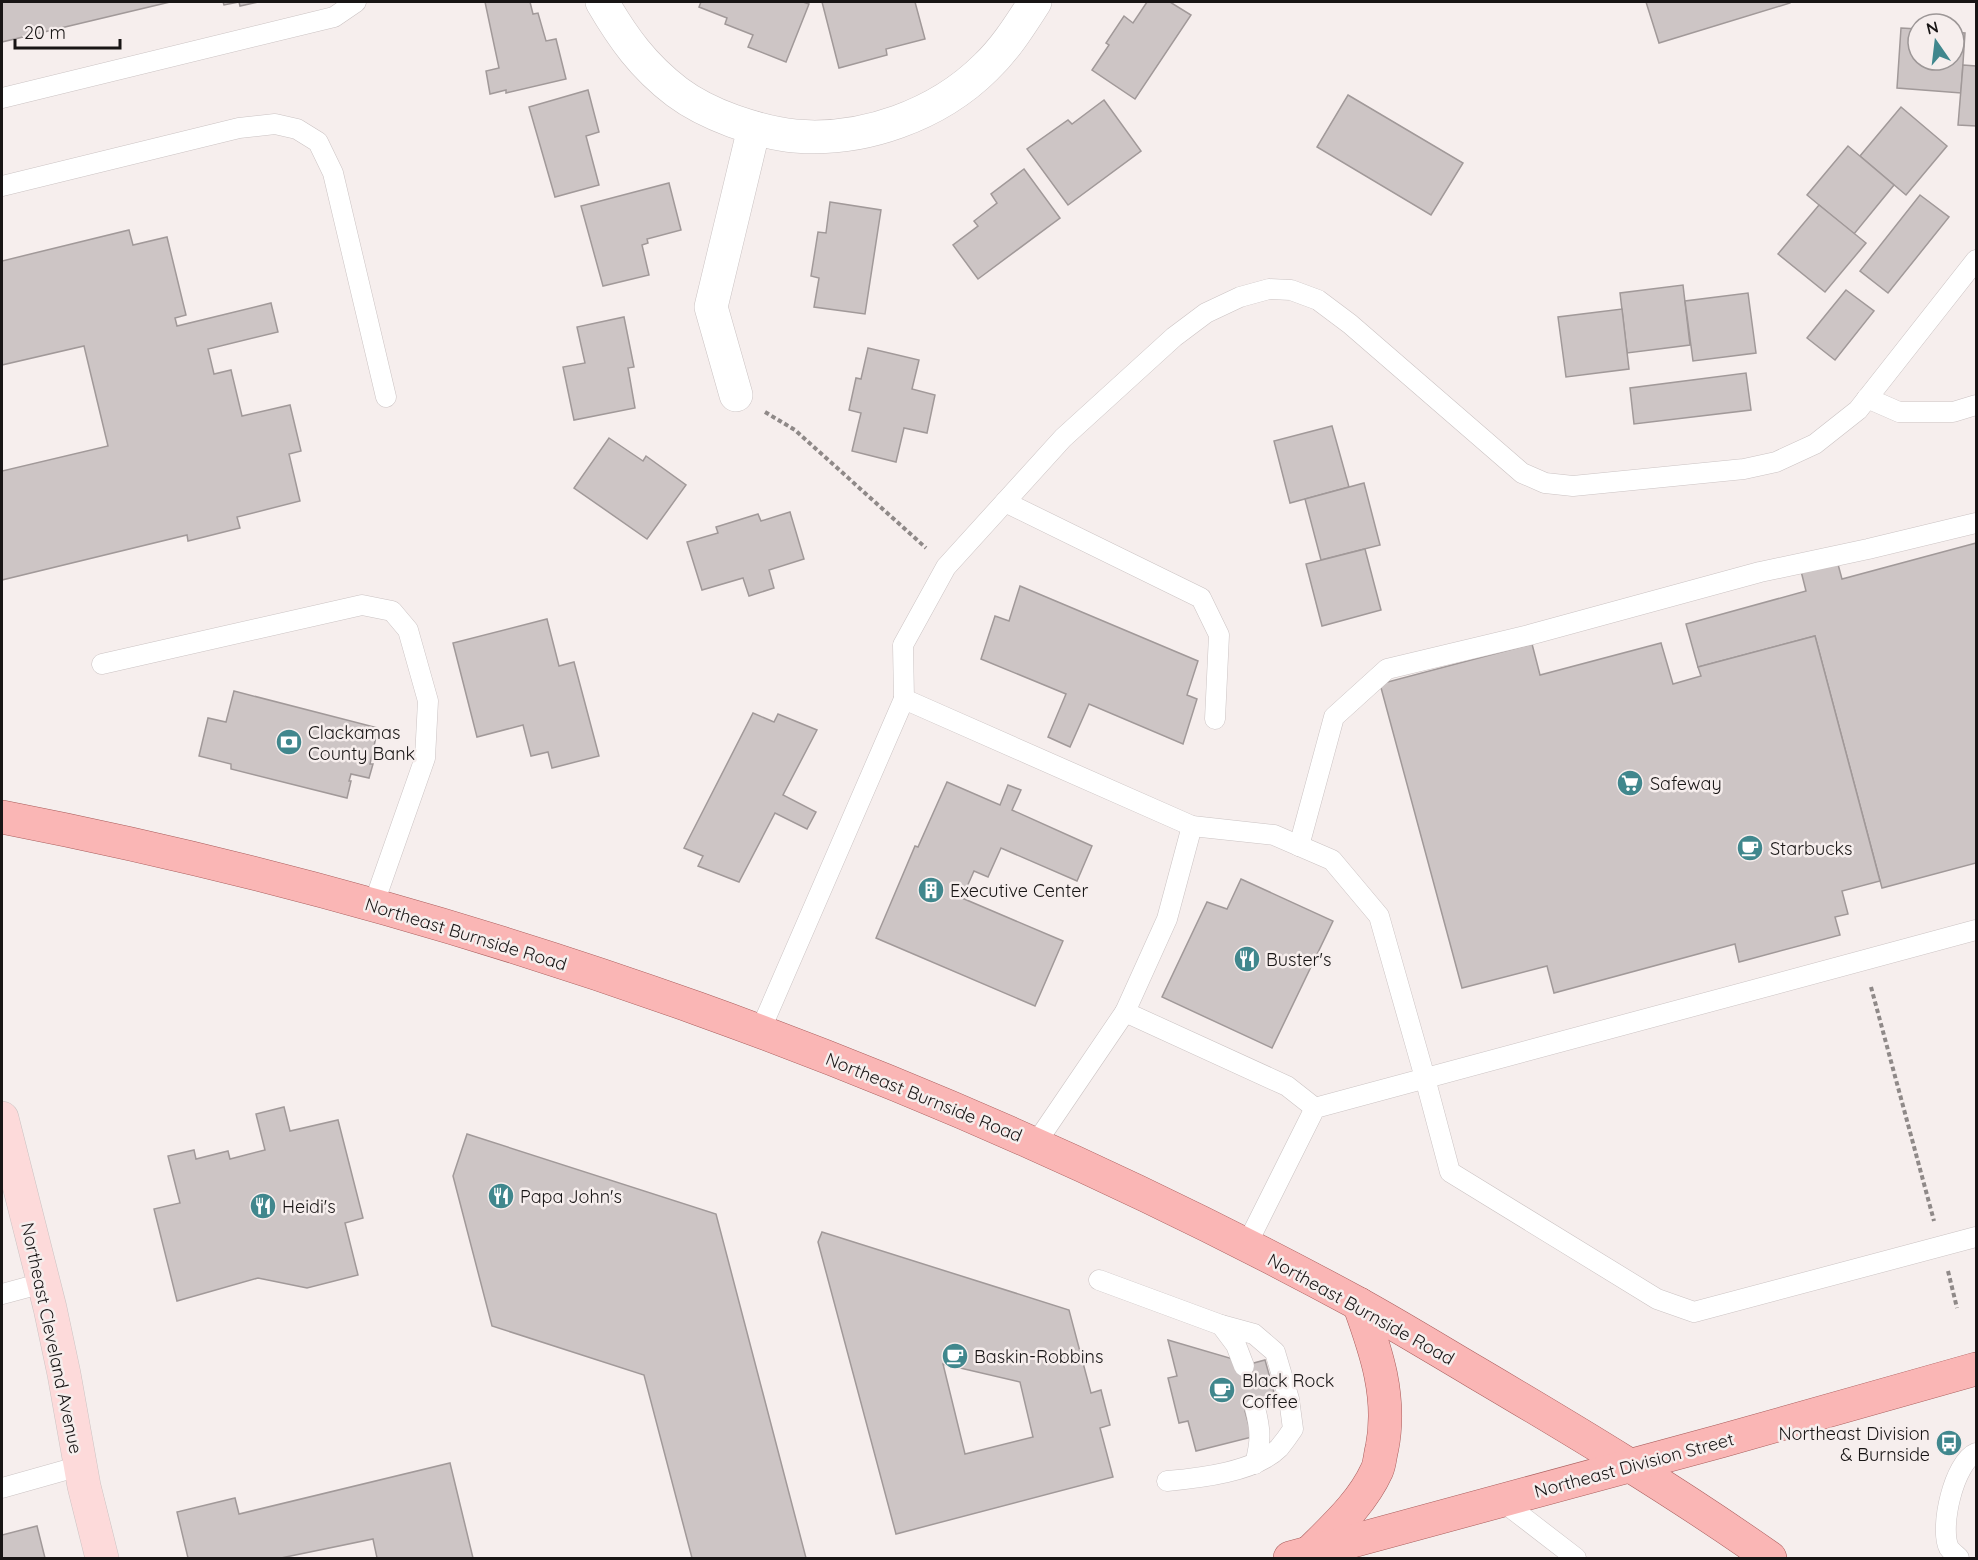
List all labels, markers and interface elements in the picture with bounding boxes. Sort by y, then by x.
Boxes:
scale bar [15,12,120,50]
north arrow [1906,12,1966,72]
text: N [1924,16,1940,39]
text: 20 m [24,21,66,44]
place label: Clackamas County Bank [308,721,415,765]
bank icon: Clackamas County Bank [274,727,304,757]
supermarket icon: Safeway [1615,768,1645,798]
place label: Safeway [1650,772,1722,795]
cafe icon: Starbucks [1735,833,1765,863]
place label: Starbucks [1770,837,1853,860]
building icon: Executive Center [916,875,946,905]
place label: Executive Center [950,879,1088,902]
street label: Northeast Burnside Road [362,892,570,976]
restaurant icon: Buster's [1232,944,1262,974]
place label: Buster's [1266,948,1331,971]
street label: Northeast Burnside Road [822,1047,1026,1147]
restaurant icon: Papa John's [486,1181,516,1211]
place label: Papa John's [520,1185,622,1208]
restaurant icon: Heidi's [248,1191,278,1221]
place label: Heidi's [282,1195,336,1218]
street label: Northeast Cleveland Avenue [16,1220,88,1456]
street label: Northeast Burnside Road [1264,1248,1458,1370]
cafe icon: Baskin-Robbins [940,1341,970,1371]
place label: Baskin-Robbins [974,1345,1103,1368]
place label: Black Rock Coffee [1242,1369,1334,1413]
cafe icon: Black Rock Coffee [1207,1375,1237,1405]
place label: Northeast Division & Burnside [1778,1422,1930,1466]
street label: Northeast Division Street [1532,1427,1736,1503]
bus stop icon: Northeast Division & Burnside [1934,1428,1964,1458]

